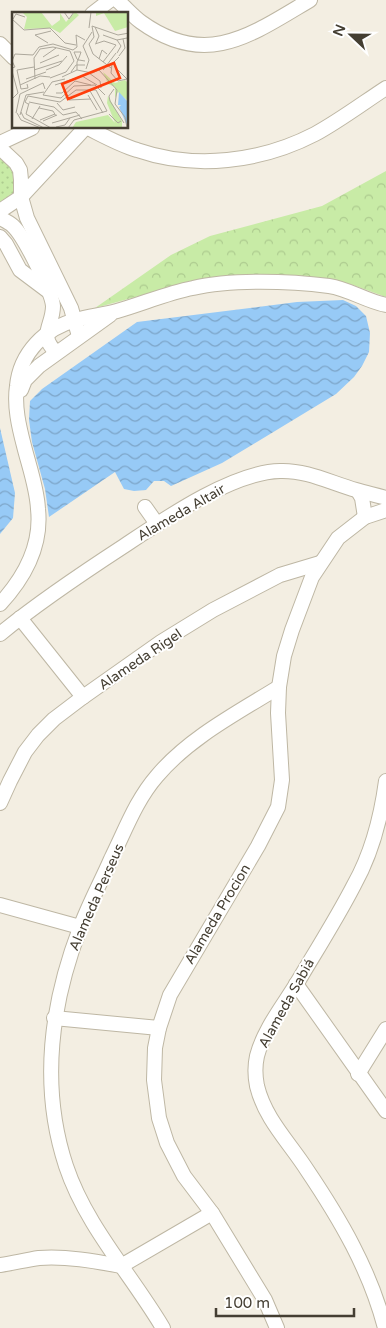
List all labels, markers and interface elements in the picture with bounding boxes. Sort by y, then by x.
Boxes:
north arrow [326,10,376,60]
inset map [12,12,129,129]
text: N [329,22,349,39]
street label: Alameda Altair [134,480,229,544]
street label: Alameda Rigel [96,625,185,693]
street label: Alameda Perseus [65,841,128,953]
street label: Alameda Procion [181,861,254,967]
street label: Alameda Sabiá [255,956,318,1051]
scale bar [216,1286,354,1318]
text: 100 m [224,1294,270,1312]

